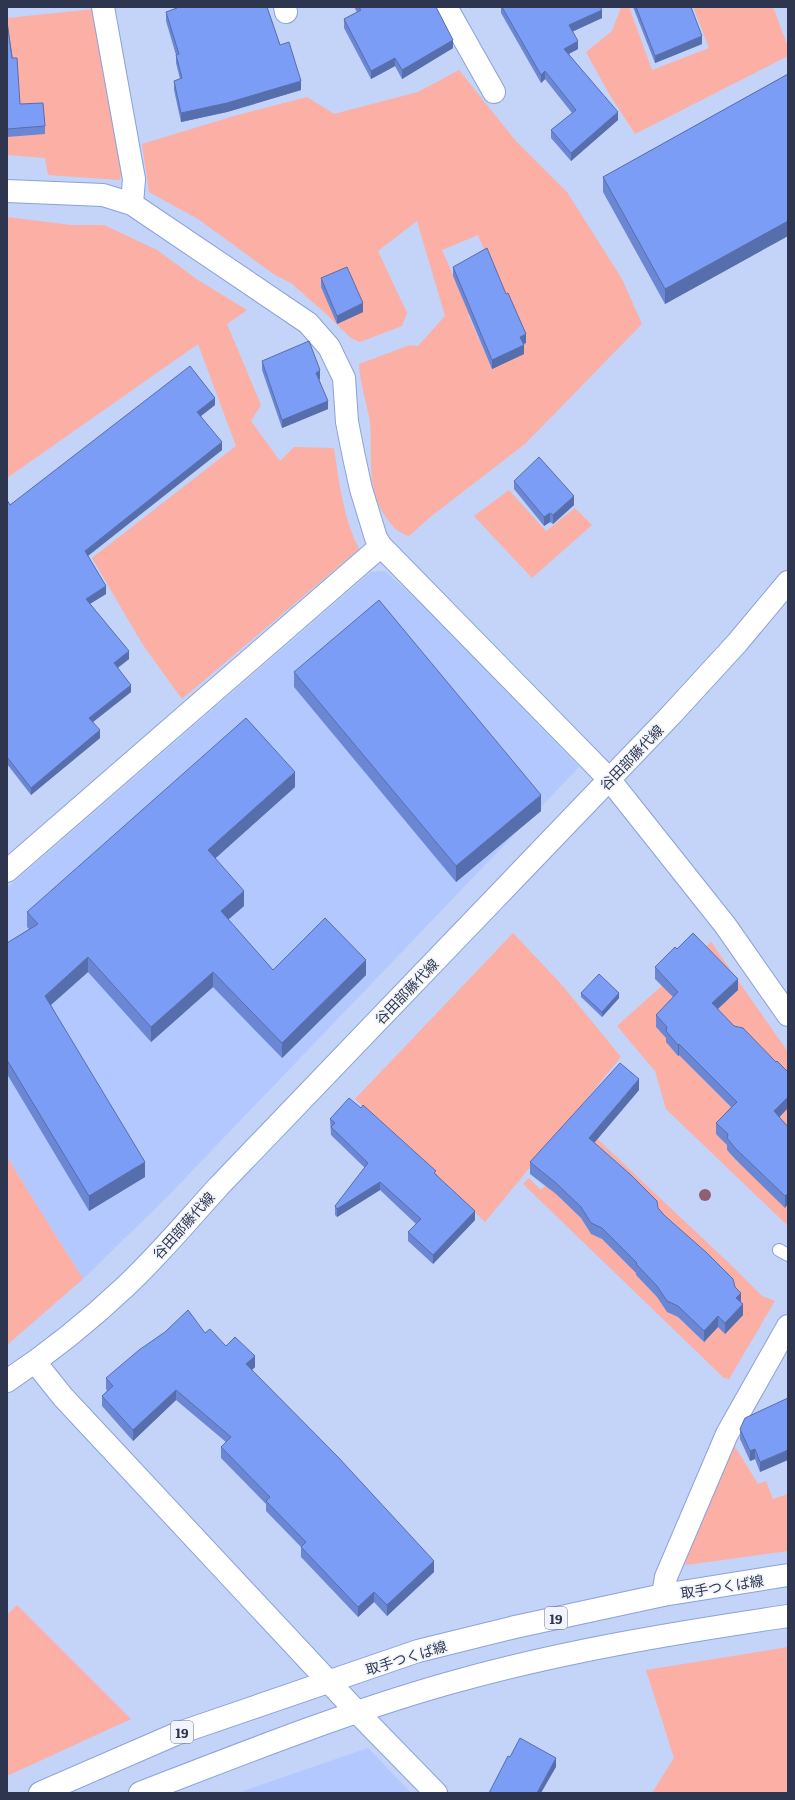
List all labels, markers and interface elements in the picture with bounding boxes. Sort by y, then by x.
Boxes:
street label: 谷田部藤代線 [595,720,667,794]
street label: 谷田部藤代線 [370,954,442,1028]
street label: 谷田部藤代線 [147,1187,219,1263]
street label: 取手つくば線 [679,1570,765,1602]
road number: 19 [545,1607,567,1629]
street label: 取手つくば線 [363,1635,449,1679]
road number: 19 [171,1721,193,1743]

